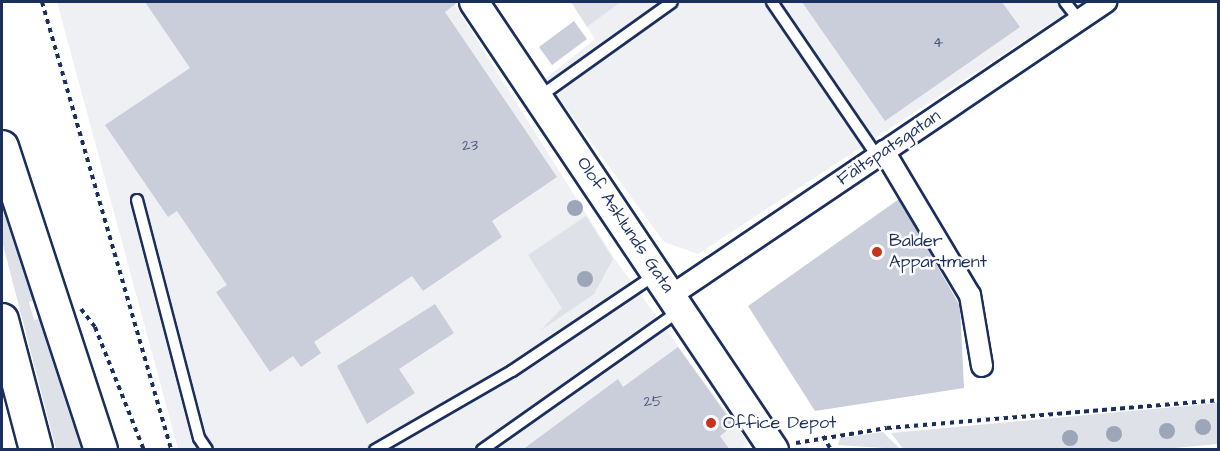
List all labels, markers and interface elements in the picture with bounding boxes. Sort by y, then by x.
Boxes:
house number: 4 [933,34,943,52]
street label: Fältspatsgatan [833,105,945,191]
house number: 23 [462,137,478,155]
street label: Olof Asklunds Gata [572,153,678,297]
place label: Balder Appartment [889,231,987,274]
marker: Balder Appartment [870,245,884,259]
house number: 25 [643,393,663,411]
place label: Office Depot [723,412,836,434]
marker: Office Depot [704,416,718,430]

